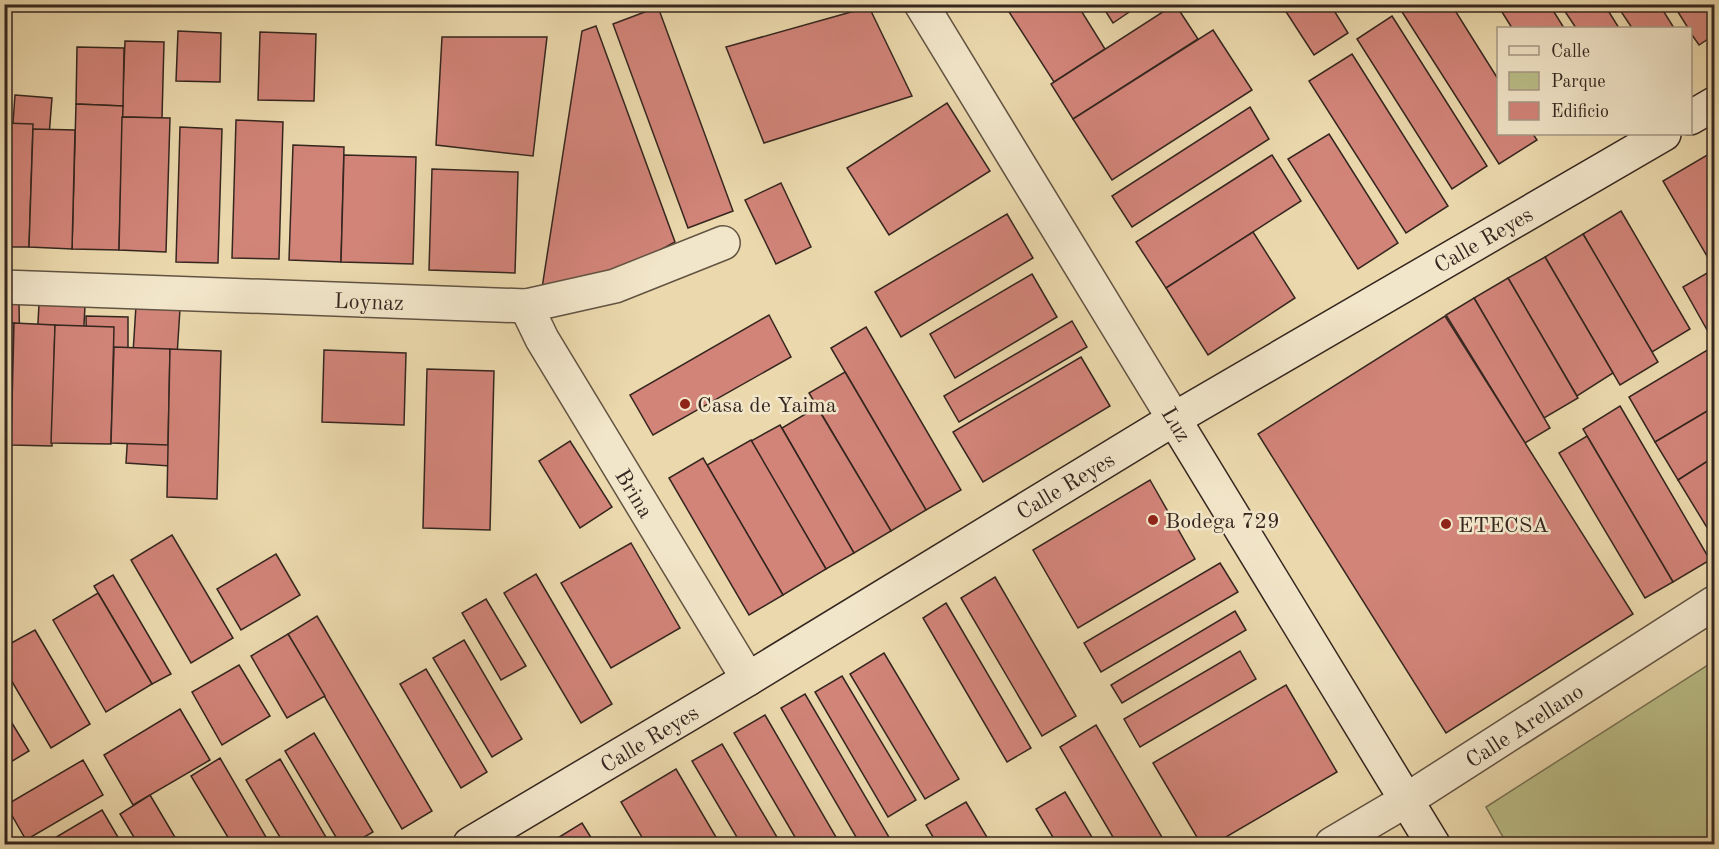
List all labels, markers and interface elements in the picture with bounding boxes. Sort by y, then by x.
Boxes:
legend [1497,27,1692,135]
text: Calle [1551,43,1590,61]
text: Parque [1551,73,1606,91]
text: Edificio [1551,103,1609,121]
street label: Calle Reyes [1431,204,1537,278]
street label: Loynaz [334,291,404,315]
place label: Casa de Yaima [697,395,837,417]
marker: Casa de Yaima [678,397,692,411]
street label: Luz [1157,404,1194,446]
street label: Calle Reyes [1013,449,1119,524]
street label: Brina [610,466,656,522]
place label: Bodega 729 [1165,511,1280,533]
marker: Bodega 729 [1146,513,1160,527]
place label: ETECSA [1458,515,1549,537]
marker: ETECSA [1439,517,1453,531]
street label: Calle Arellano [1462,681,1588,773]
street label: Calle Reyes [597,702,703,777]

